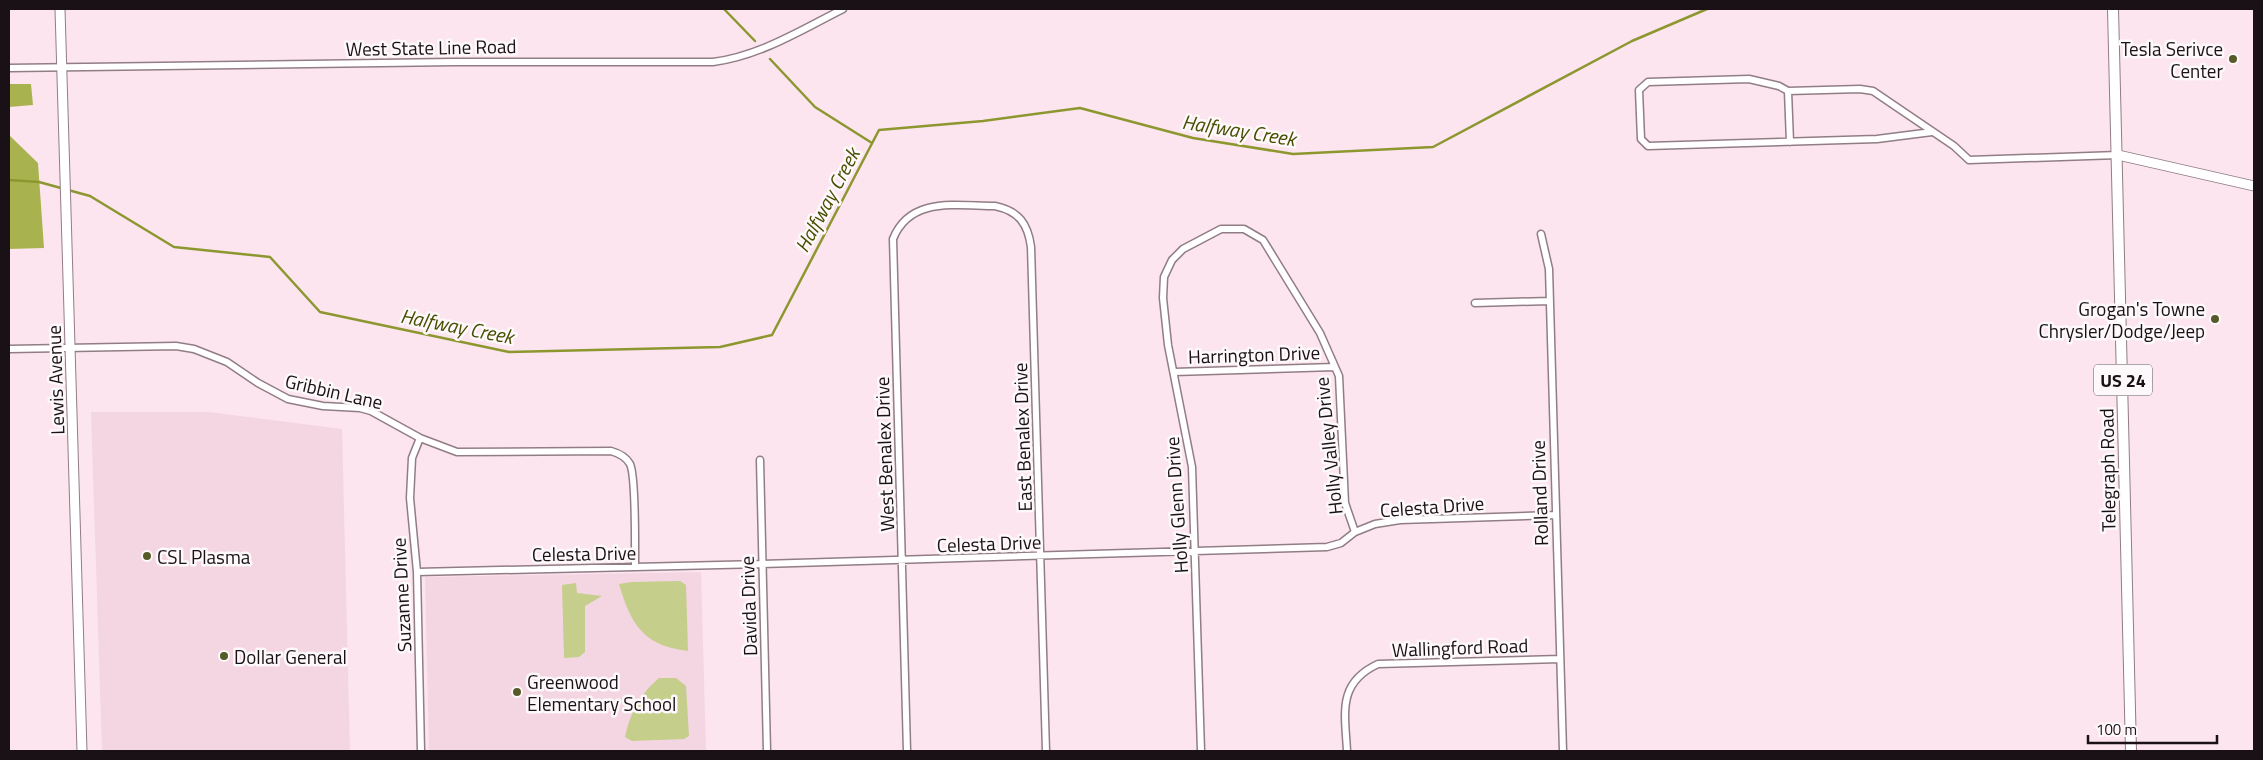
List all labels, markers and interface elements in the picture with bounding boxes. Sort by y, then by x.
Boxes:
street label: West State Line Road [345,31,517,63]
place label: Tesla Serivce Center [2121,34,2223,85]
marker: Tesla Serivce Center [2227,53,2239,65]
water label: Halfway Creek [1180,106,1300,155]
water label: Halfway Creek [786,140,869,258]
place label: Grogan's Towne Chrysler/Dodge/Jeep [2039,294,2205,345]
water label: Halfway Creek [398,300,518,353]
marker: Grogan's Towne Chrysler/Dodge/Jeep [2209,313,2221,325]
street label: Lewis Avenue [39,325,71,435]
street label: Harrington Drive [1187,337,1321,371]
street label: East Benalex Drive [1005,362,1039,512]
road number: US 24 [2094,364,2152,396]
street label: Gribbin Lane [282,366,386,416]
street label: West Benalex Drive [867,376,901,532]
street label: Holly Valley Drive [1306,376,1350,516]
street label: Telegraph Road [2091,408,2123,532]
street label: Holly Glenn Drive [1157,436,1195,574]
street label: Rolland Drive [1523,440,1555,546]
street label: Celesta Drive [1379,488,1485,524]
street label: Celesta Drive [936,527,1042,559]
street label: Suzanne Drive [384,537,418,653]
street label: Celesta Drive [532,538,636,568]
place label: CSL Plasma [157,542,251,571]
marker: CSL Plasma [141,550,153,562]
street label: Davida Drive [732,555,764,657]
street label: Wallingford Road [1391,630,1529,664]
place label: Dollar General [234,642,347,671]
marker: Dollar General [218,650,230,662]
place label: Greenwood Elementary School [527,667,676,718]
marker: Greenwood Elementary School [511,686,523,698]
scale bar [2088,712,2217,744]
text: 100 m [2096,718,2137,741]

